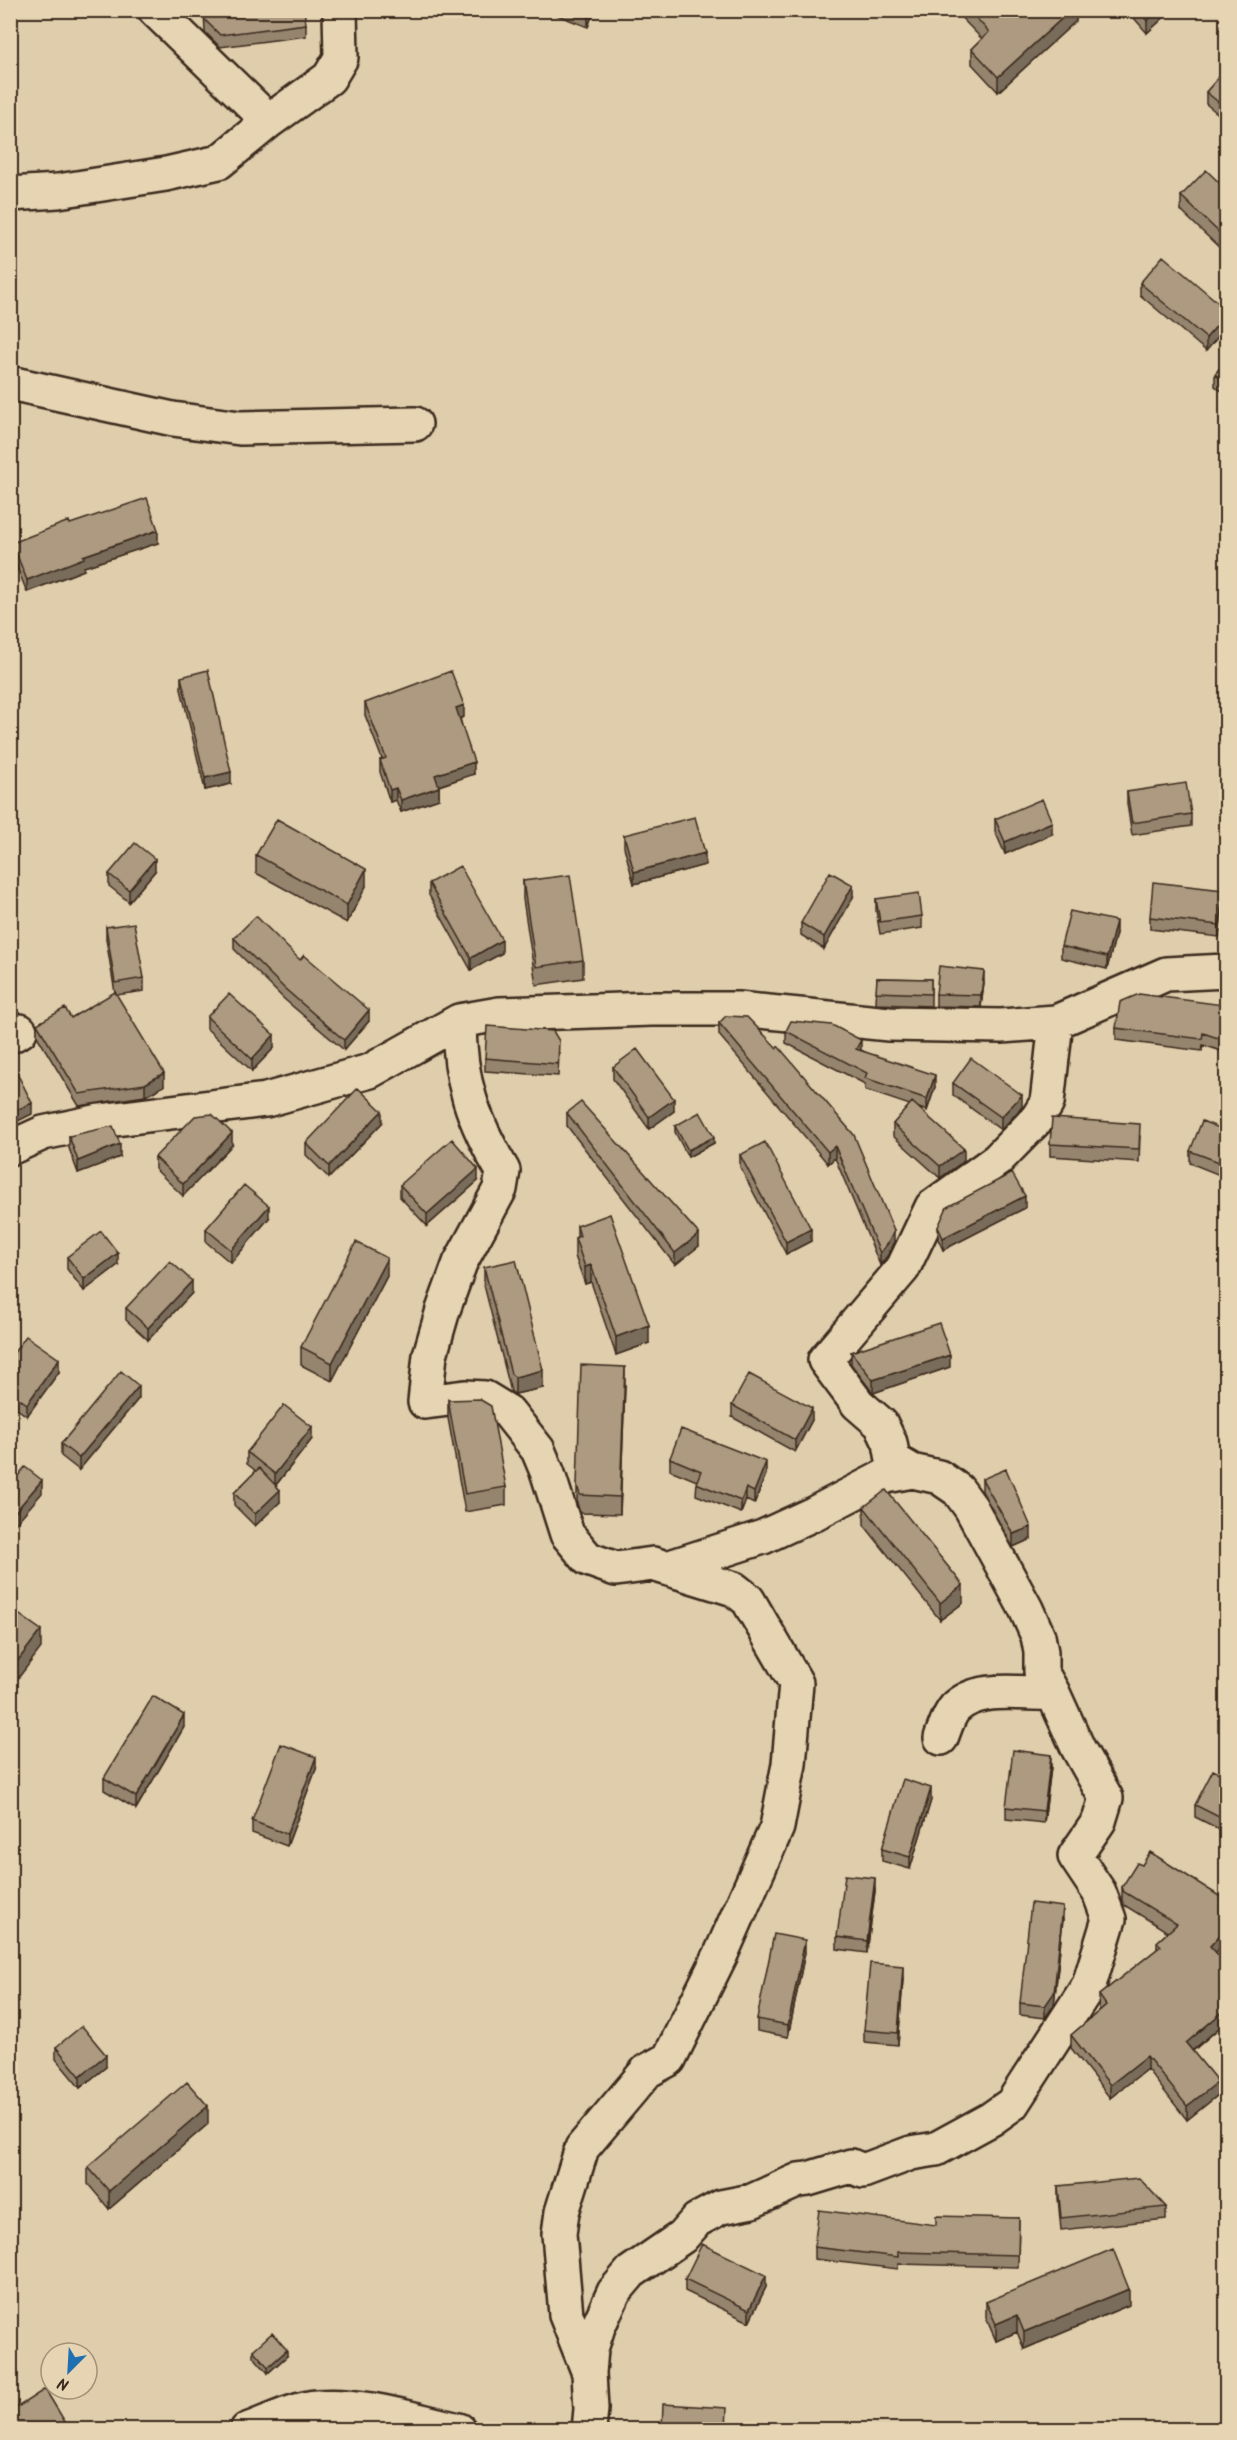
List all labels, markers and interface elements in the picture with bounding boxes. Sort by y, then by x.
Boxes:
north arrow [39,2341,99,2401]
text: N [54,2370,73,2397]

